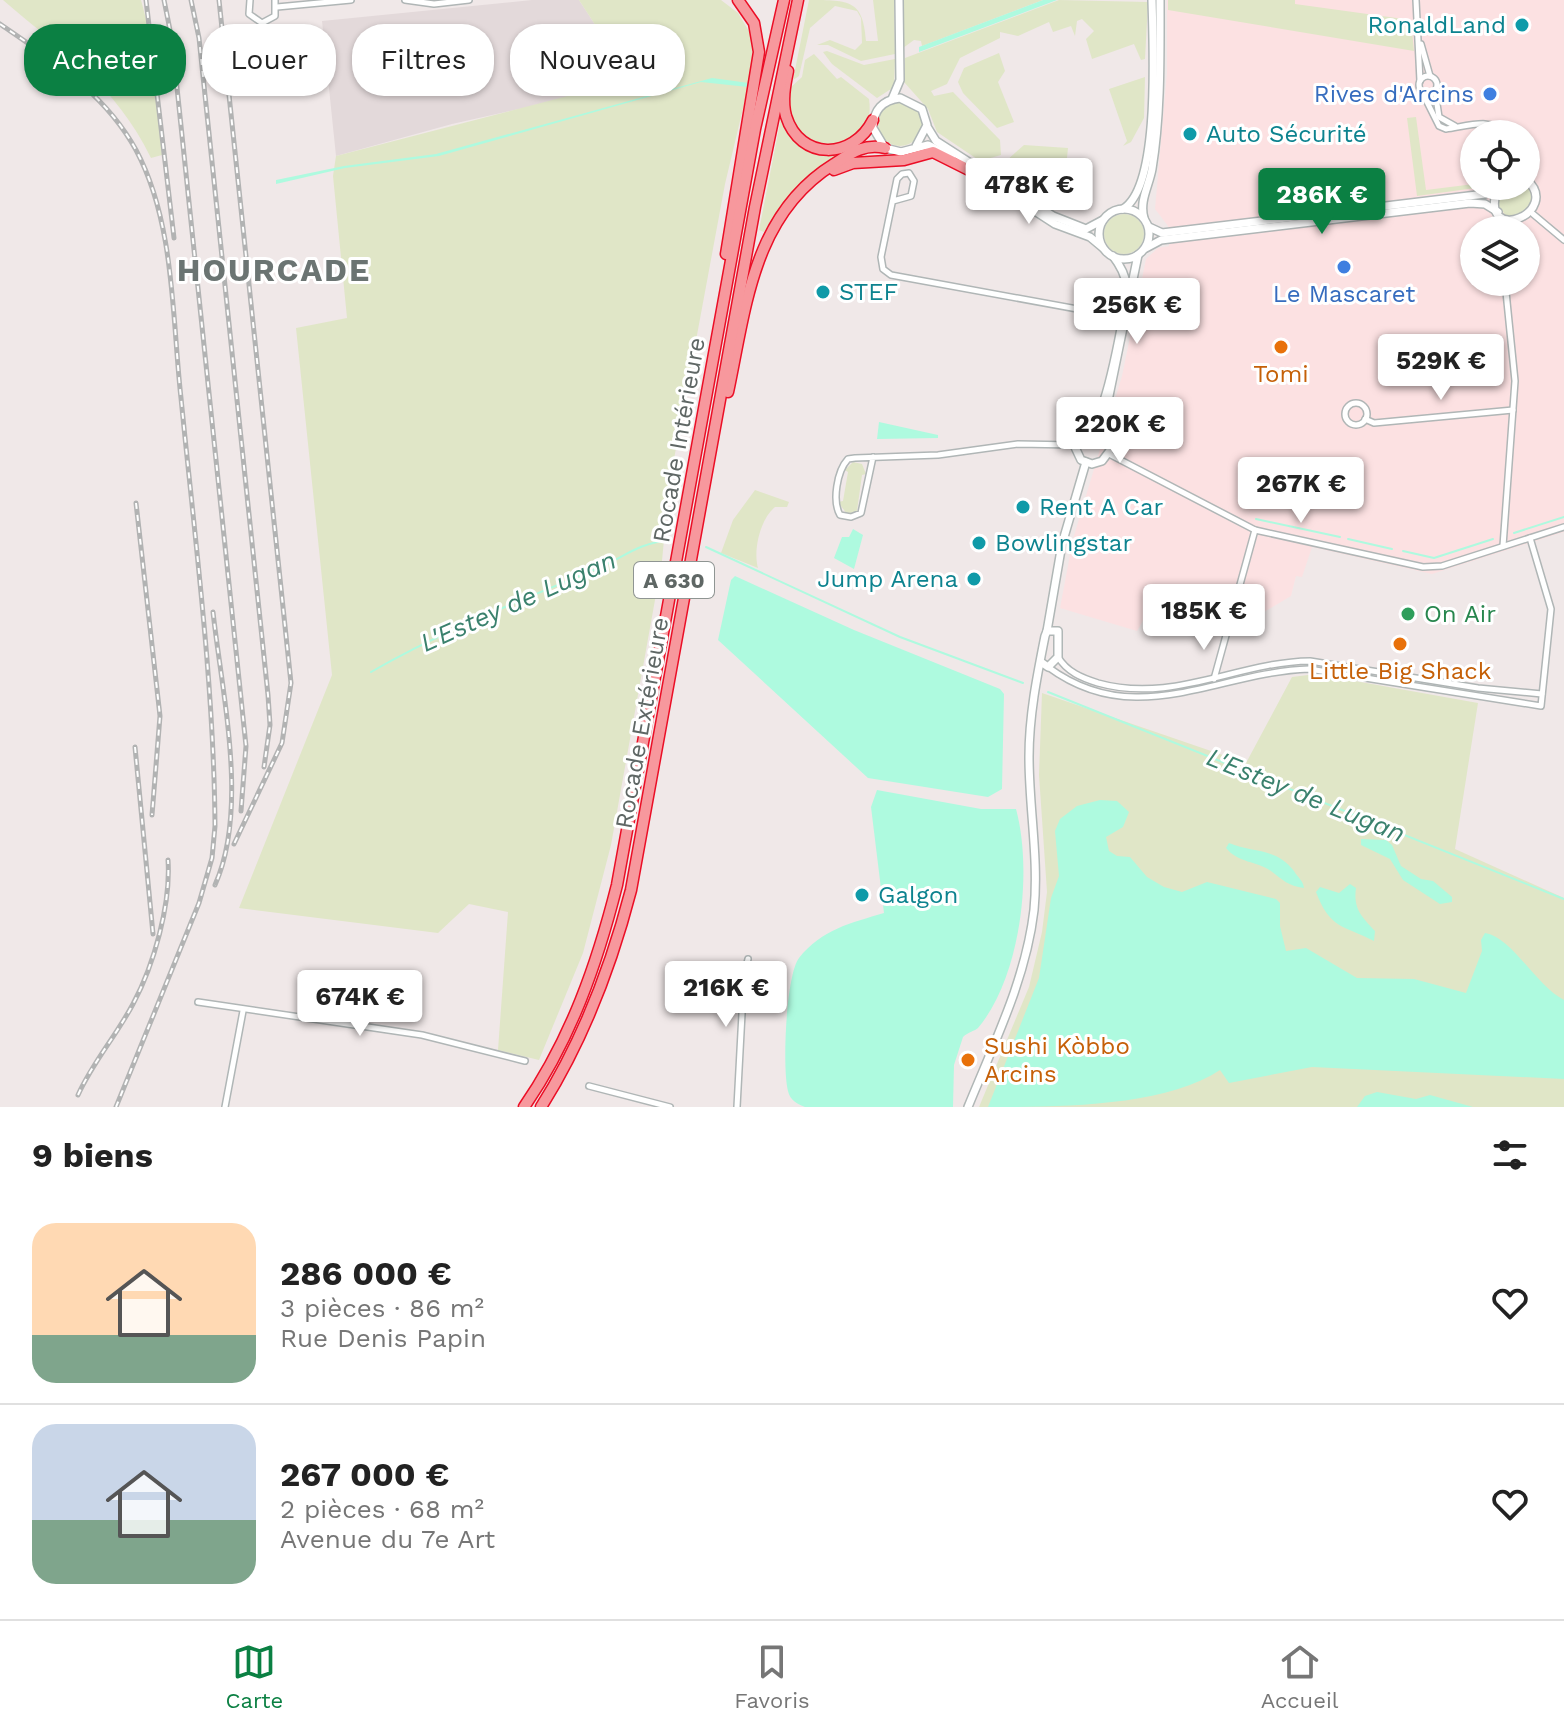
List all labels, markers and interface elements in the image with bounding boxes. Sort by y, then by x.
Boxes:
place label: RonaldLand [1367,11,1506,39]
marker: RonaldLand [1513,16,1531,34]
chip: Acheter [24,24,186,96]
chip: Louer [202,24,336,96]
chip: Filtres [352,24,494,96]
chip: Nouveau [510,24,685,96]
place label: Rives d'Arcins [1314,80,1474,108]
marker: Rives d'Arcins [1481,85,1499,103]
place label: Auto Sécurité [1206,120,1367,148]
map controls [1460,120,1540,296]
button: locate [1460,120,1540,200]
marker: Auto Sécurité [1181,125,1199,143]
pin: 478K € [964,158,1094,226]
pin: 286K € [1257,168,1387,236]
text: 478K € [984,169,1074,199]
text: 286K € [1276,179,1368,209]
button: layers [1460,216,1540,296]
district label: HOURCADE [177,251,371,289]
marker: Le Mascaret [1335,258,1353,276]
place label: STEF [839,278,898,306]
pin: 256K € [1072,278,1202,346]
place label: Le Mascaret [1273,280,1415,308]
marker: STEF [814,283,832,301]
text: 256K € [1092,289,1182,319]
pin: 529K € [1376,334,1506,402]
street label: Rocade Intérieure [647,335,711,545]
marker: Tomi [1272,338,1290,356]
text: 529K € [1396,345,1486,375]
place label: Tomi [1253,360,1309,388]
pin: 220K € [1055,397,1185,465]
text: 220K € [1074,408,1166,438]
pin: 267K € [1236,457,1366,525]
text: 267K € [1256,468,1346,498]
place label: Rent A Car [1039,493,1163,521]
marker: Rent A Car [1014,498,1032,516]
place label: Bowlingstar [995,529,1132,557]
marker: Bowlingstar [970,534,988,552]
water label: L'Estey de Lugan [415,544,621,658]
road number: A 630 [634,562,714,598]
place label: Jump Arena [817,565,958,593]
marker: Jump Arena [965,570,983,588]
pin: 185K € [1139,584,1269,652]
text: 185K € [1161,595,1247,625]
place label: On Air [1424,600,1496,628]
marker: On Air [1399,605,1417,623]
street label: Rocade Extérieure [610,615,674,831]
marker: Little Big Shack [1391,635,1409,653]
place label: Little Big Shack [1309,657,1492,685]
water label: L'Estey de Lugan [1202,742,1410,848]
place label: Galgon [878,881,958,909]
marker: Galgon [853,886,871,904]
pin: 216K € [661,961,791,1029]
pin: 674K € [295,970,425,1038]
text: 216K € [683,972,769,1002]
text: 674K € [315,981,405,1011]
place label: Sushi Kòbbo Arcins [984,1032,1130,1088]
marker: Sushi Kòbbo Arcins [959,1051,977,1069]
icon: filters [1488,1133,1532,1177]
text: 9 biens [32,1135,153,1175]
text: 286 000 € [280,1253,452,1293]
icon: home [96,1255,192,1351]
icon: heart [1488,1281,1532,1325]
text: 3 pièces · 86 m² [280,1293,484,1323]
text: Rue Denis Papin [280,1323,486,1353]
text: 267 000 € [280,1454,449,1494]
icon: home [96,1456,192,1552]
icon: heart [1488,1482,1532,1526]
text: 2 pièces · 68 m² [280,1494,484,1524]
text: Avenue du 7e Art [280,1524,495,1554]
tab: Carte [225,1640,283,1713]
tab: Favoris [734,1640,810,1713]
tab: Accueil [1261,1640,1338,1713]

